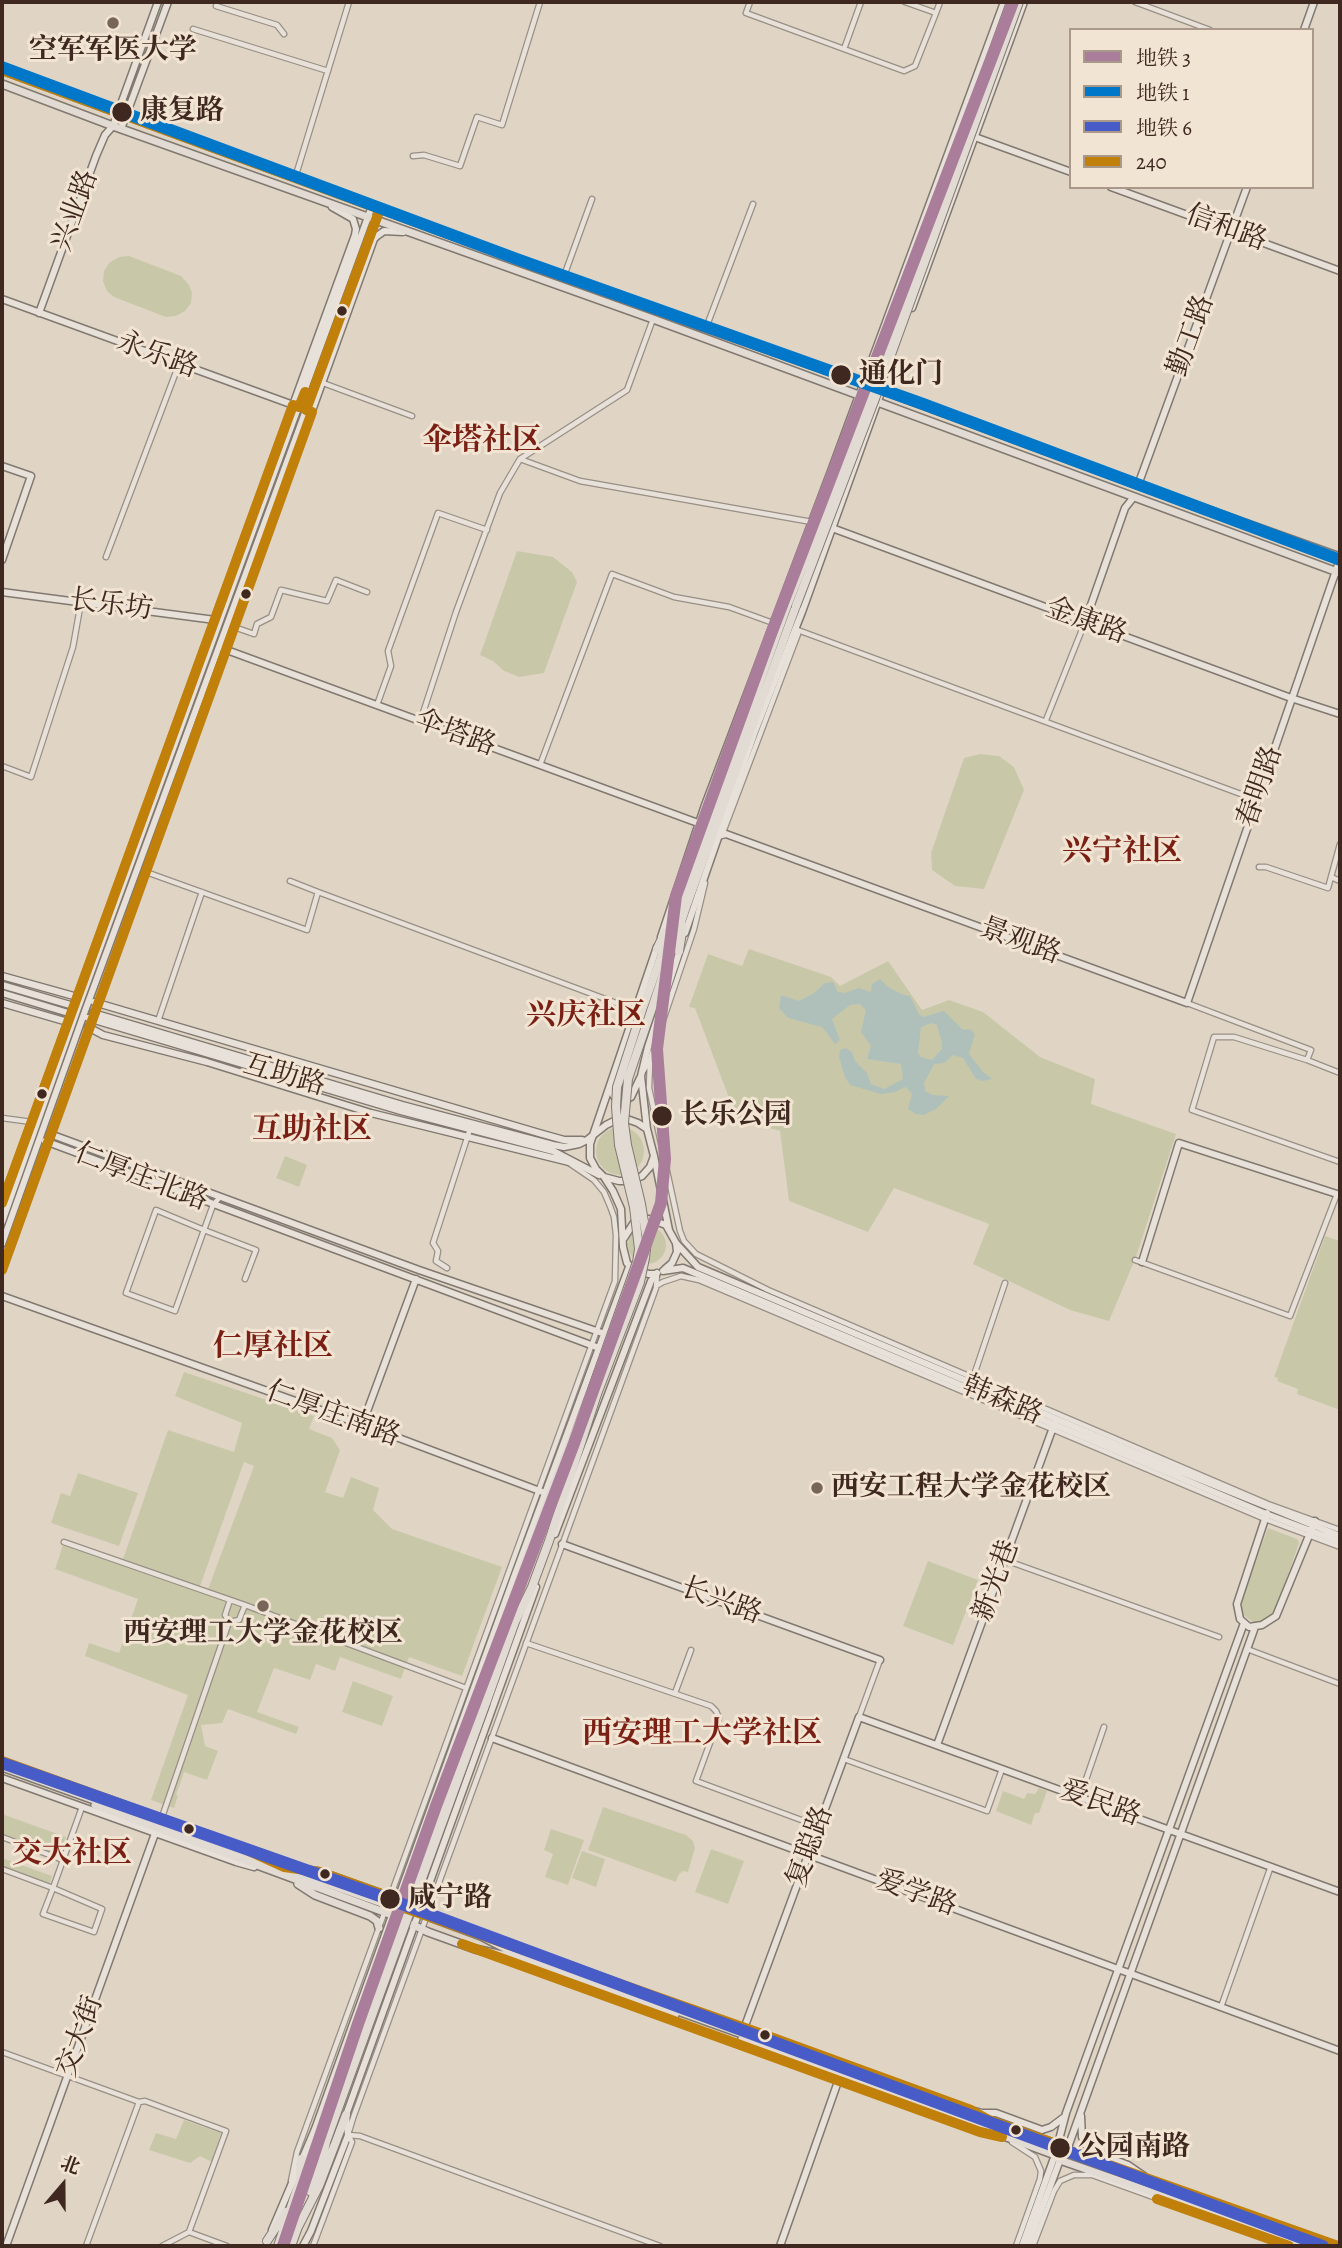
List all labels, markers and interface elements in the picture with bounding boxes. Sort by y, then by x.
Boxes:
marker: 空军军医大学 [105,15,121,31]
legend [1069,28,1314,189]
place label: 空军军医大学 [29,34,197,68]
text: 地铁 3 [1136,44,1191,72]
text: 地铁 1 [1136,79,1189,107]
place label: 康复路 [140,95,224,129]
marker: 康复路 [110,100,134,124]
text: 地铁 6 [1136,114,1192,142]
text: 240 [1136,148,1167,176]
street label: 兴业路 [46,166,106,256]
street label: 信和路 [1181,199,1271,259]
street label: 勤工路 [1162,291,1222,381]
unlabelled marker [335,304,349,318]
street label: 永乐路 [112,326,202,386]
place label: 通化门 [859,358,943,392]
marker: 通化门 [829,363,853,387]
district label: 伞塔社区 [422,424,542,460]
street label: 长乐坊 [67,584,155,628]
unlabelled marker [239,587,253,601]
street label: 金康路 [1041,592,1131,652]
street label: 伞塔路 [410,704,500,764]
street label: 春明路 [1231,742,1291,832]
district label: 兴宁社区 [1062,835,1182,871]
street label: 景观路 [975,912,1065,972]
district label: 兴庆社区 [526,999,646,1035]
street label: 互助路 [239,1048,329,1104]
unlabelled marker [35,1087,49,1101]
place label: 长乐公园 [680,1099,792,1133]
marker: 长乐公园 [650,1104,674,1128]
district label: 互助社区 [252,1113,372,1149]
street label: 仁厚庄北路 [70,1137,212,1219]
district label: 仁厚社区 [213,1330,333,1366]
street label: 韩森路 [957,1369,1047,1433]
street label: 仁厚庄南路 [261,1375,405,1455]
place label: 西安工程大学金花校区 [831,1471,1111,1505]
marker: 西安工程大学金花校区 [809,1480,825,1496]
street label: 新光巷 [967,1536,1027,1626]
street label: 长兴路 [676,1572,766,1632]
marker: 西安理工大学金花校区 [255,1598,271,1614]
place label: 西安理工大学金花校区 [123,1617,403,1651]
district label: 西安理工大学社区 [582,1717,822,1753]
street label: 爱民路 [1055,1774,1145,1834]
street label: 复聪路 [781,1802,841,1892]
unlabelled marker [182,1822,196,1836]
district label: 交大社区 [12,1837,132,1873]
street label: 爱学路 [871,1864,961,1924]
unlabelled marker [318,1867,332,1881]
place label: 咸宁路 [408,1882,492,1916]
marker: 咸宁路 [378,1887,402,1911]
street label: 交大街 [51,1992,111,2082]
unlabelled marker [758,2028,772,2042]
unlabelled marker [1009,2123,1023,2137]
place label: 公园南路 [1078,2131,1190,2165]
marker: 公园南路 [1048,2136,1072,2160]
north arrow [28,2150,98,2220]
text: 北 [57,2150,84,2181]

